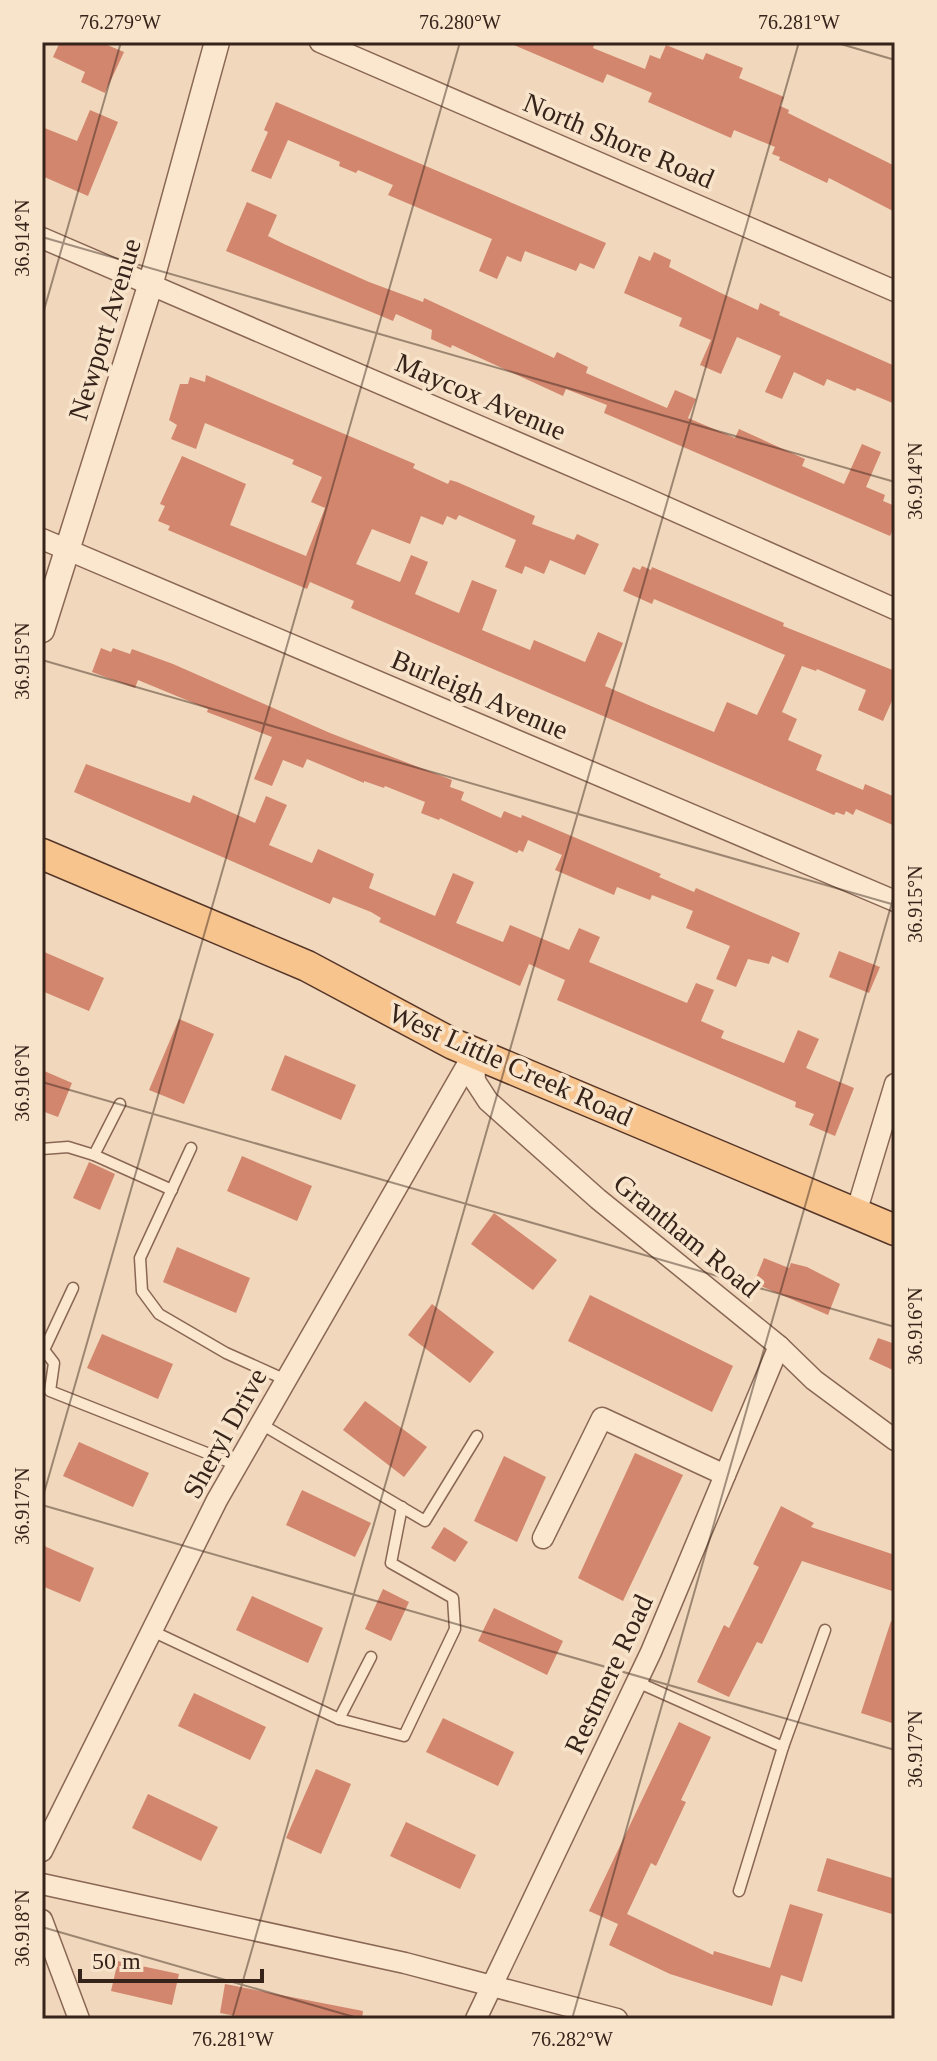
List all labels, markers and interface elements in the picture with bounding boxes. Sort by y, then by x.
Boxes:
text: 76.279°W [79,11,161,33]
text: 76.280°W [419,11,501,33]
text: 76.281°W [758,11,840,33]
street label: North Shore Road [519,86,719,195]
text: 36.914°N [11,199,33,277]
street label: Newport Avenue [62,235,147,424]
street label: Maycox Avenue [391,347,571,446]
text: 36.914°N [904,442,926,520]
text: 36.915°N [11,622,33,700]
street label: Burleigh Avenue [387,643,573,746]
text: 36.915°N [904,865,926,943]
street label: West Little Creek Road [384,997,637,1132]
text: 36.916°N [11,1044,33,1122]
street label: Grantham Road [608,1167,766,1303]
text: 36.916°N [904,1287,926,1365]
street label: Sheryl Drive [176,1363,273,1504]
text: 36.917°N [11,1467,33,1545]
street label: Restmere Road [558,1590,659,1759]
text: 36.917°N [904,1710,926,1788]
text: 36.918°N [11,1889,33,1967]
scale bar [80,1933,262,1983]
text: 50 m [92,1948,141,1974]
text: 76.281°W [192,2028,274,2050]
text: 76.282°W [531,2028,613,2050]

